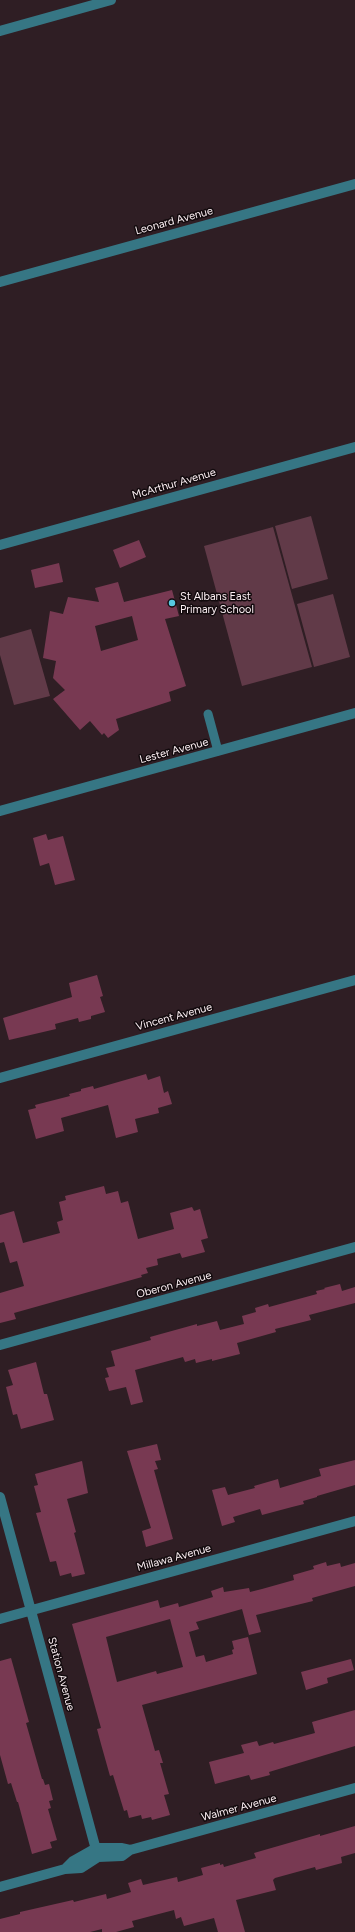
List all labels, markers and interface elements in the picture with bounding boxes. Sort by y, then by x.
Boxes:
street label: Leonard Avenue [134,204,214,238]
street label: McArthur Avenue [131,466,217,502]
place label: St Albans East Primary School [180,590,254,616]
marker: St Albans East Primary School [167,598,177,608]
street label: Lester Avenue [138,735,210,767]
street label: Vincent Avenue [134,1000,214,1034]
street label: Oberon Avenue [135,1269,213,1301]
street label: Millawa Avenue [135,1542,213,1574]
street label: Station Avenue [45,1636,77,1712]
street label: Walmer Avenue [200,1792,278,1824]

